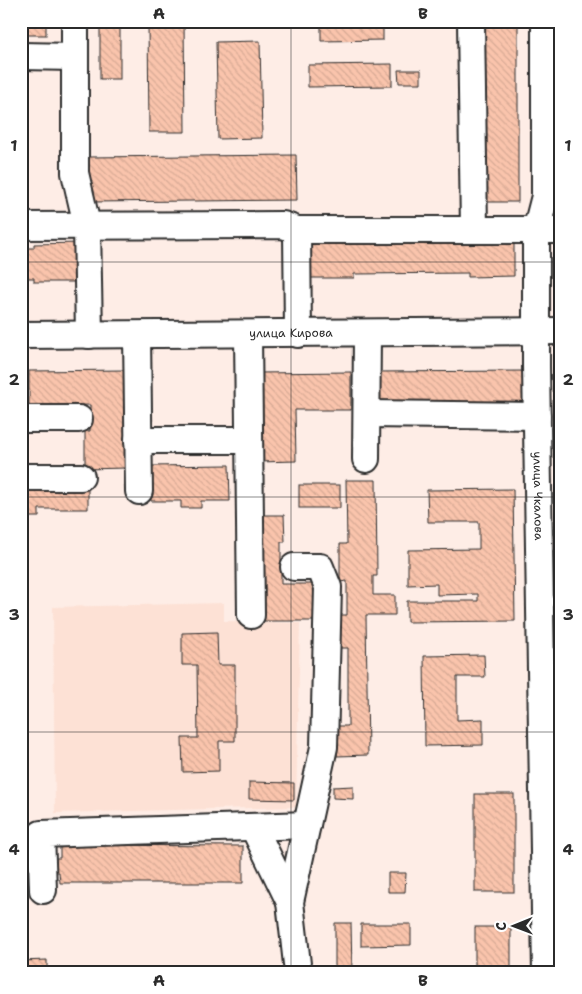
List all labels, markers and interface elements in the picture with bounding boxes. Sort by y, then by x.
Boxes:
text: A [153,3,165,24]
text: B [418,3,428,24]
text: 1 [10,135,18,156]
text: 1 [564,135,572,156]
street label: улица Кирова [249,325,333,341]
text: 2 [8,369,20,390]
text: 2 [562,369,574,390]
street label: улица Чкалова [529,451,547,541]
text: 3 [8,604,20,625]
text: 3 [562,604,574,625]
text: 4 [8,839,20,860]
text: 4 [562,839,574,860]
north arrow [490,902,540,952]
text: С [492,922,510,931]
text: A [153,970,165,991]
text: B [418,970,428,991]

